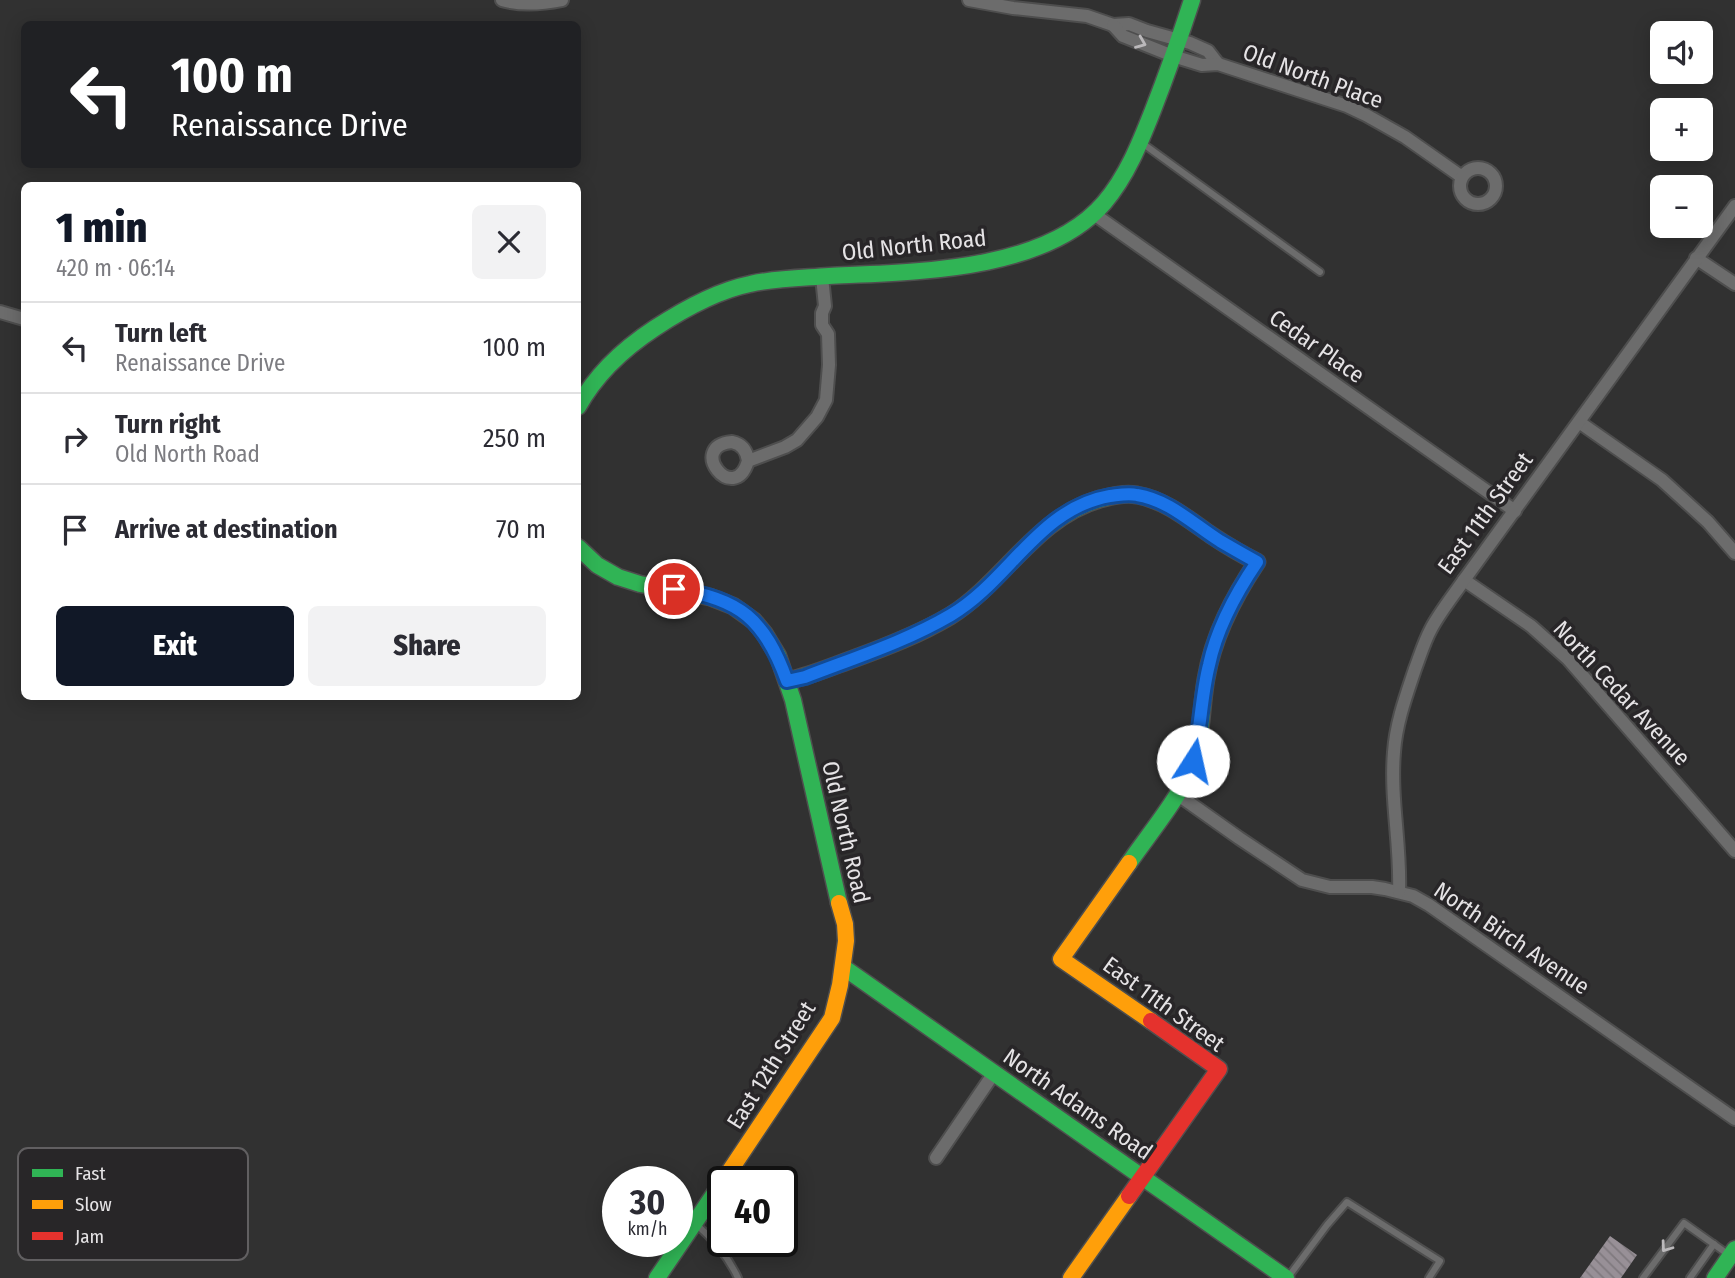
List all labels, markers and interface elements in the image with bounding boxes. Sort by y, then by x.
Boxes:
map controls [1650,21,1713,238]
button: sound [1650,21,1713,84]
one-way arrow [1135,35,1147,49]
street label: Old North Place [1239,38,1387,114]
text: 100 m [171,46,293,105]
icon: left [56,49,147,140]
button: + [1650,98,1713,161]
text: Renaissance Drive [171,106,408,144]
button: − [1650,175,1713,238]
text: 1 min [56,203,147,253]
button: close [472,205,546,279]
street label: Old North Road [840,224,988,266]
text: 420 m · 06:14 [56,254,175,282]
street label: Cedar Place [1264,303,1370,389]
text: Turn left [115,318,207,349]
icon: left [56,329,94,367]
text: 100 m [483,332,546,363]
text: Renaissance Drive [115,349,285,377]
text: Turn right [115,409,221,440]
icon: right [56,420,94,458]
text: 250 m [483,423,546,454]
text: Old North Road [115,440,260,468]
street label: East 11th Street [1431,446,1539,579]
icon: arrive [56,511,94,549]
text: Arrive at destination [115,514,338,545]
text: 70 m [496,514,546,545]
pin [644,559,704,619]
icon: arrive [655,570,693,608]
button: Exit [56,606,294,686]
button: Share [308,606,546,686]
street label: North Cedar Avenue [1548,615,1696,771]
position arrow [1156,724,1230,798]
street label: Old North Road [816,758,876,906]
street label: North Birch Avenue [1429,876,1595,1000]
street label: East 11th Street [1098,950,1231,1058]
street label: East 12th Street [721,996,822,1134]
street label: North Adams Road [998,1042,1158,1166]
legend [18,1148,248,1260]
text: Fast [75,1162,106,1185]
speed limit sign: 40 [707,1166,798,1257]
text: 30 [630,1181,665,1223]
text: Slow [75,1193,112,1216]
text: km/h [627,1218,668,1240]
text: Jam [75,1225,104,1248]
one-way arrow [1662,1239,1674,1252]

